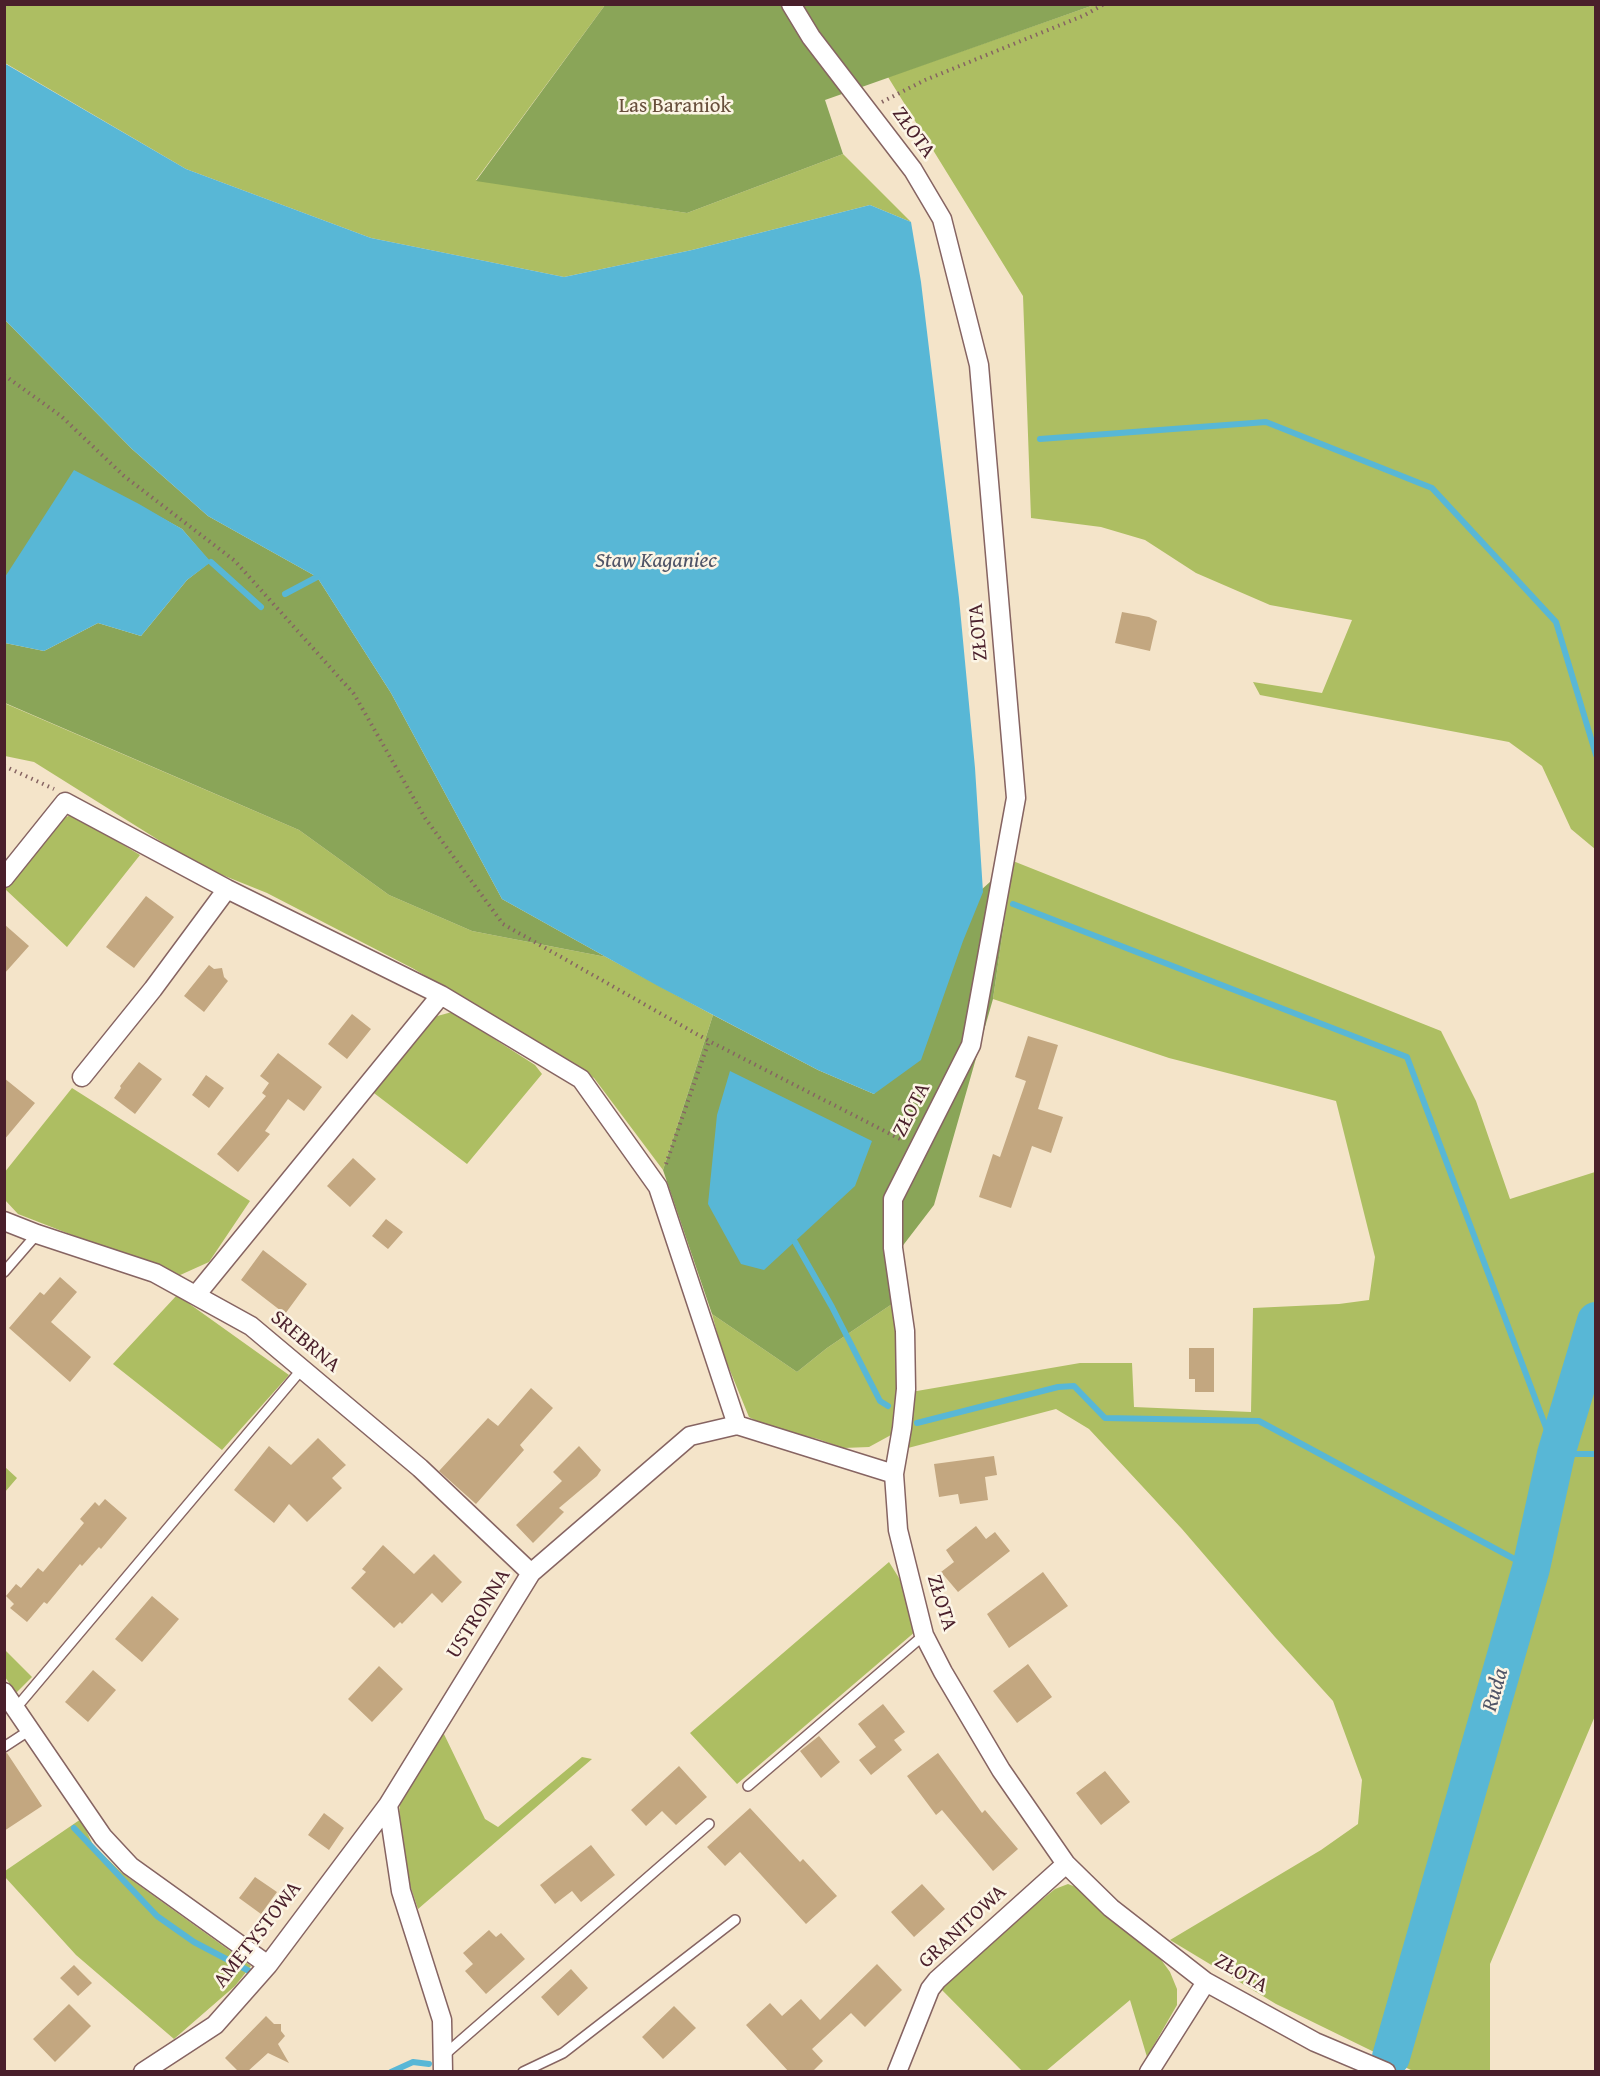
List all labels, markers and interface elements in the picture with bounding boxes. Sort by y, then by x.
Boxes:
park label: Las Baraniok [619,94,731,120]
street label: ZŁOTA [886,102,940,164]
water label: Staw Kaganiec [595,548,717,574]
street label: ZŁOTA [964,602,994,662]
street label: ZŁOTA [888,1079,936,1141]
street label: SREBRNA [265,1306,345,1378]
street label: USTRONNA [442,1565,516,1663]
street label: ZŁOTA [921,1572,961,1634]
water label: Ruda [1477,1665,1515,1715]
street label: AMETYSTOWA [209,1877,307,1993]
street label: GRANITOWA [914,1880,1012,1974]
street label: ZŁOTA [1210,1949,1272,1999]

